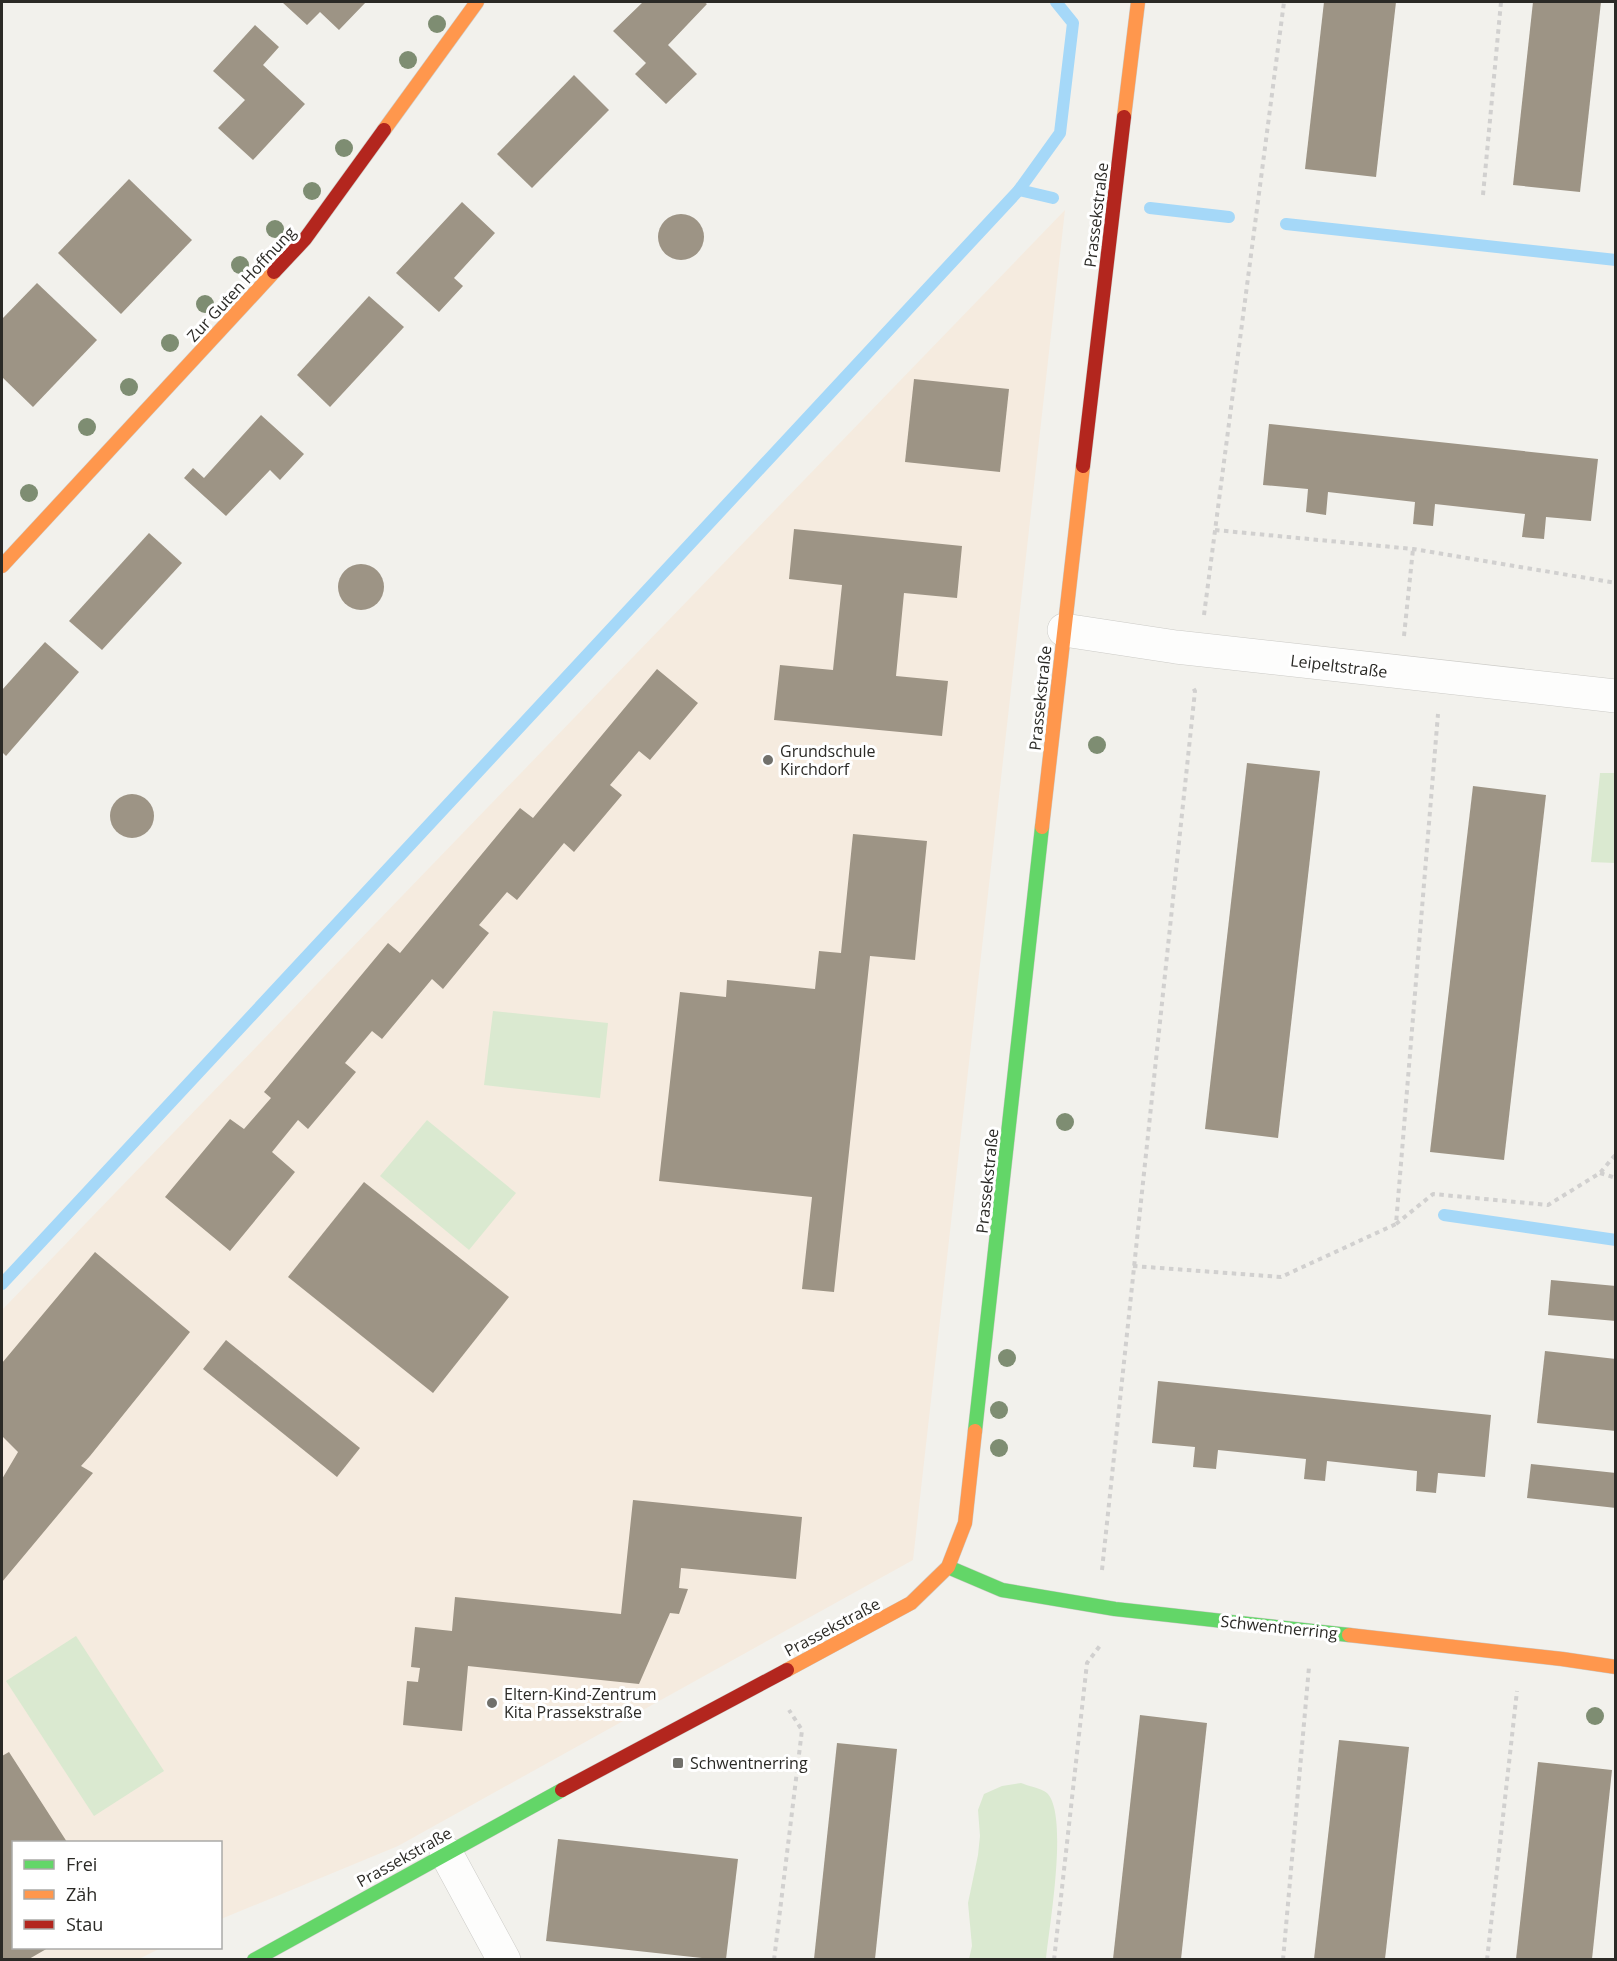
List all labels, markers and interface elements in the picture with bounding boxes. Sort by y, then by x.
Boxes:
street label: Prassekstraße [1079,161,1113,269]
street label: Zur Guten Hoffnung [182,221,300,346]
street label: Prassekstraße [1024,644,1056,752]
street label: Leipeltstraße [1289,649,1389,683]
place label: Grundschule Kirchdorf [780,740,876,780]
marker: Grundschule Kirchdorf [761,753,775,767]
street label: Prassekstraße [971,1127,1003,1235]
street label: Prassekstraße [780,1593,884,1661]
street label: Schwentnerring [1219,1610,1339,1644]
place label: Eltern-Kind-Zentrum Kita Prassekstraße [504,1683,657,1723]
marker: Eltern-Kind-Zentrum Kita Prassekstraße [485,1696,499,1710]
place label: Schwentnerring [690,1752,808,1774]
marker: Schwentnerring [671,1756,685,1770]
street label: Prassekstraße [353,1822,455,1892]
legend [12,1841,222,1949]
text: Frei [66,1852,97,1876]
text: Zäh [66,1882,97,1906]
text: Stau [66,1912,103,1936]

